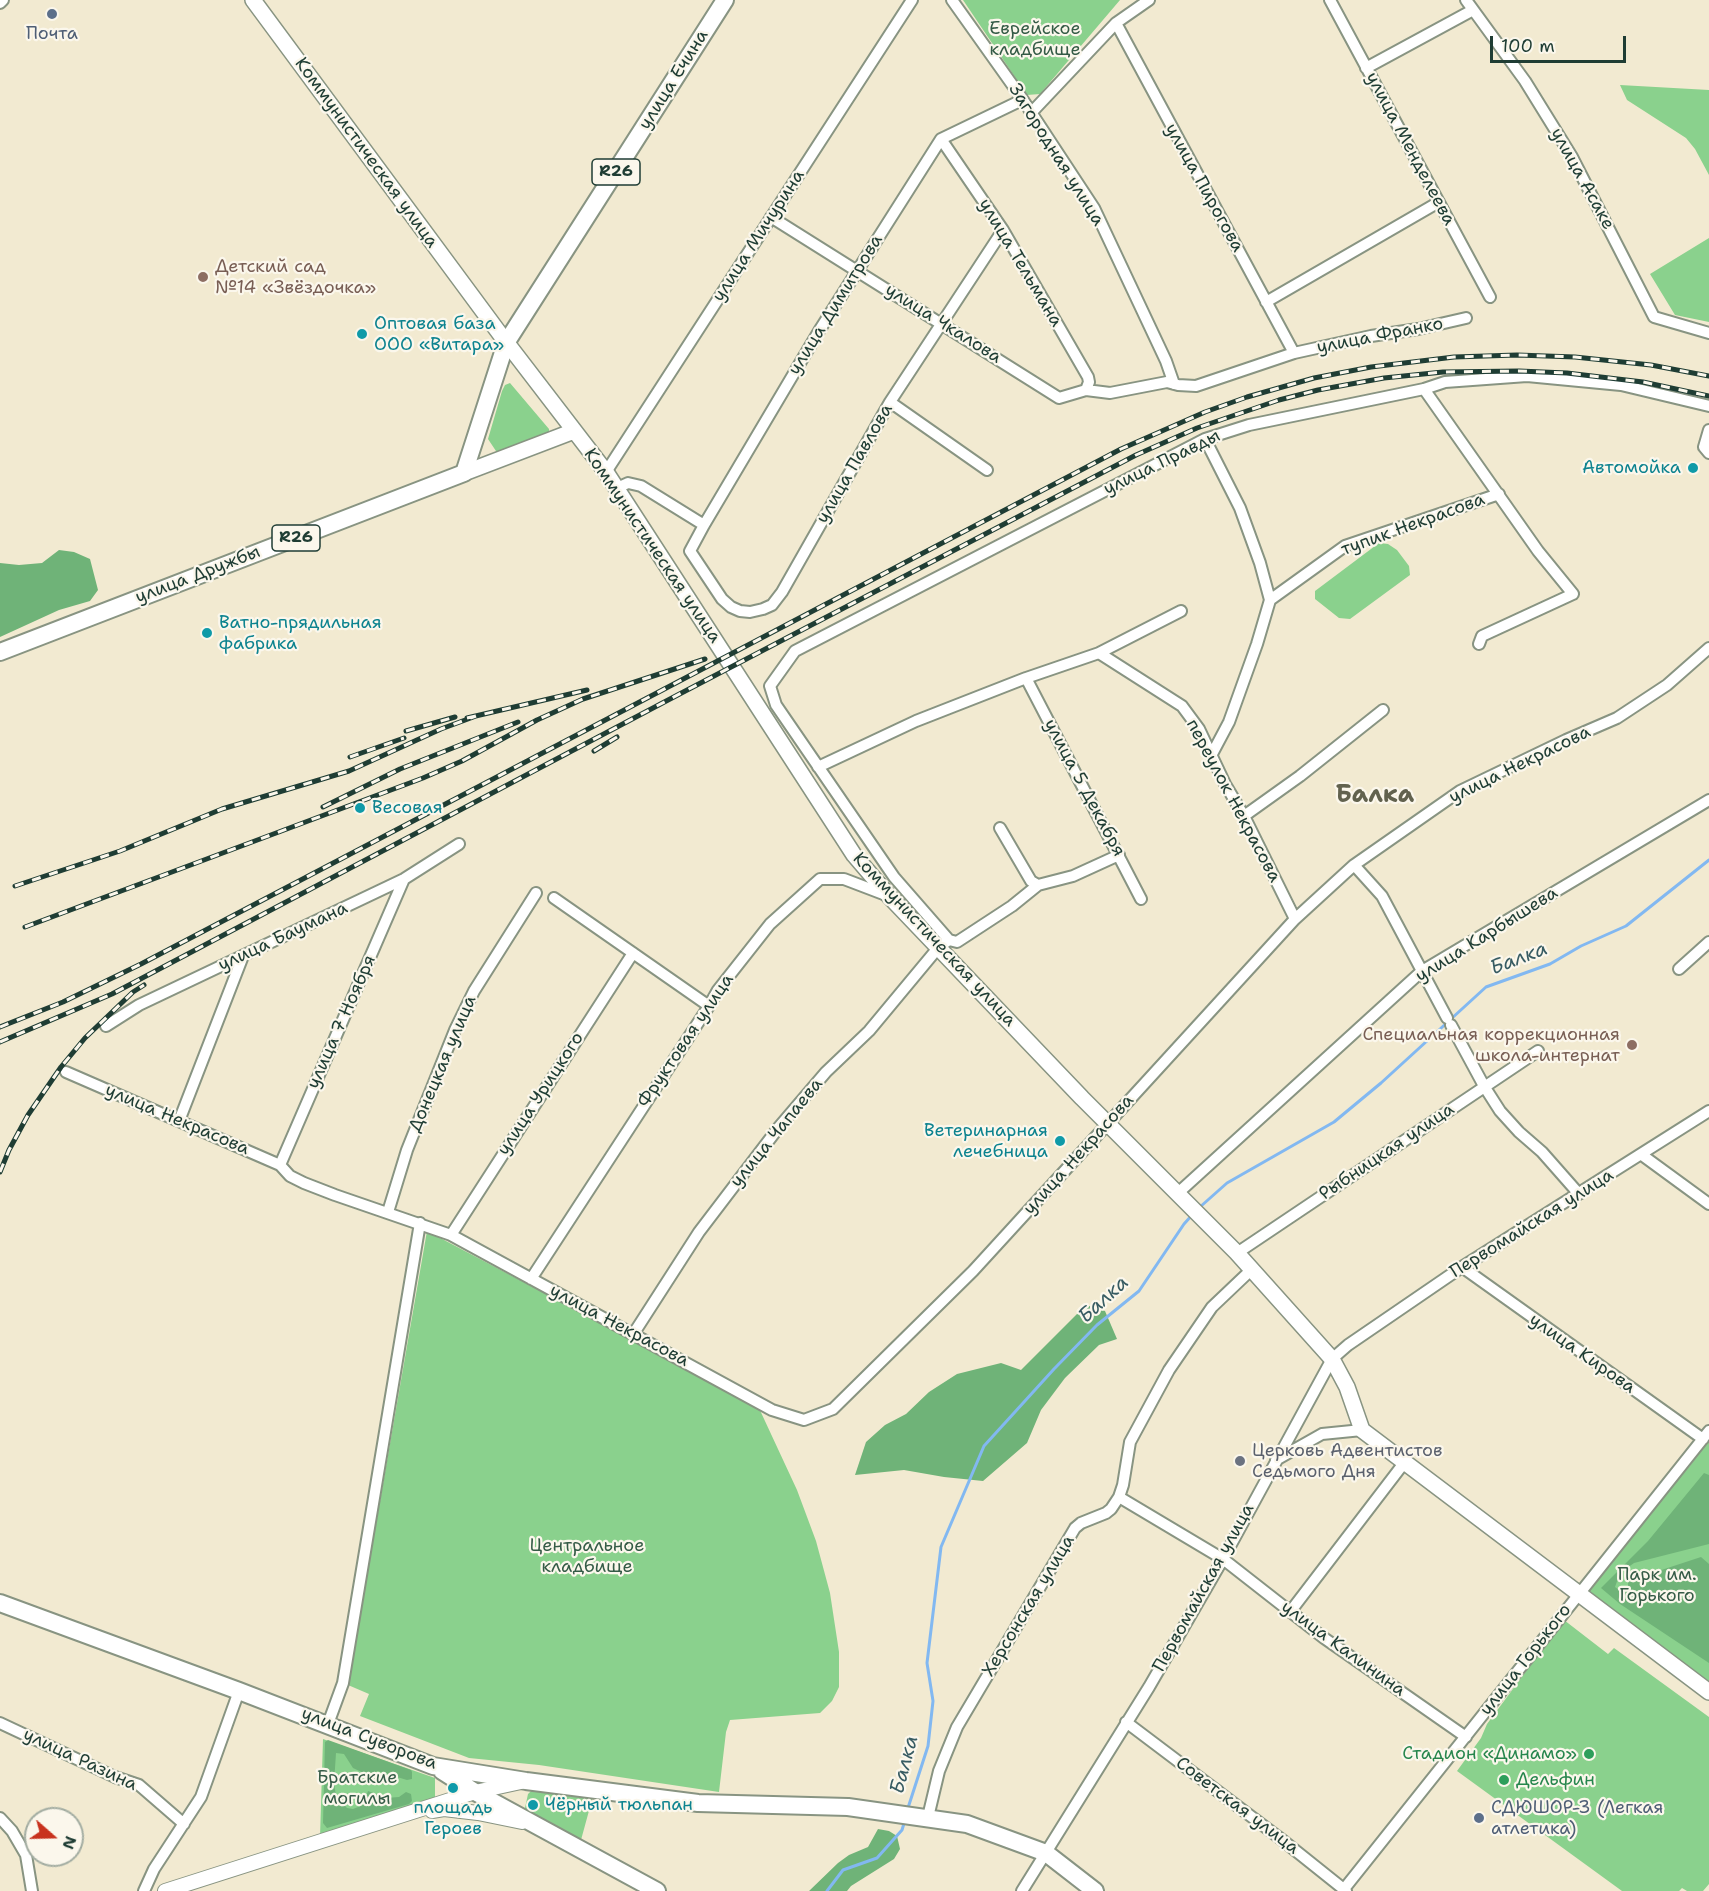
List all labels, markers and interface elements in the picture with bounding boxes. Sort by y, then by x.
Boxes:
marker: Почта [45,7,59,21]
park label: Еврейское кладбище [989,18,1081,60]
place label: Почта [26,23,78,45]
scale bar [1493,24,1630,62]
street label: улица Ечина [635,26,713,134]
text: 100 m [1501,34,1555,58]
street label: Коммунистическая улица [290,54,442,252]
street label: улица Менделеева [1360,69,1460,229]
street label: Загородная улица [1003,80,1109,230]
street label: улица Пирогова [1160,120,1248,256]
street label: улица Асаке [1545,124,1619,234]
road number: R26 [592,159,640,185]
street label: улица Мичурина [708,166,810,306]
street label: улица Тельмана [973,195,1067,331]
street label: улица Димитрова [784,231,888,379]
place label: Детский сад №14 «Звёздочка» [215,256,376,298]
marker: Детский сад №14 «Звёздочка» [196,270,210,284]
street label: улица Чкалова [881,279,1005,369]
place label: Оптовая база ООО «Витара» [374,313,504,356]
street label: улица Франко [1315,313,1445,359]
marker: Оптовая база ООО «Витара» [355,327,369,341]
street label: улица Павлова [812,400,898,528]
street label: улица Правды [1100,425,1224,501]
street label: Коммунистическая улица [579,445,725,647]
place label: Автомойка [1582,457,1681,479]
marker: Автомойка [1686,461,1700,475]
street label: тупик Некрасова [1338,489,1488,561]
road number: R26 [272,525,320,551]
street label: улица Дружбы [133,541,263,609]
place label: Ватно-прядильная фабрика [219,612,382,654]
marker: Ватно-прядильная фабрика [200,626,214,640]
street label: улица 5 Декабря [1039,716,1129,860]
street label: переулок Некрасова [1181,716,1285,886]
street label: улица Некрасова [1446,721,1594,809]
district label: Балка [1336,782,1414,810]
place label: Весовая [372,797,443,819]
marker: Весовая [353,801,367,815]
street label: Коммунистическая улица [848,849,1020,1031]
street label: улица Карбышева [1412,882,1562,988]
street label: улица Баумана [215,898,351,976]
water label: Балка [1487,937,1551,981]
street label: улица 7 Ноября [303,952,381,1092]
street label: Фруктовая улица [633,970,739,1112]
street label: Донецкая улица [404,992,482,1136]
place label: Специальная коррекционная школа-интернат [1362,1024,1620,1066]
street label: улица Урицкого [493,1028,589,1160]
marker: Специальная коррекционная школа-интернат [1625,1038,1639,1052]
street label: улица Чапаева [726,1074,828,1192]
street label: улица Некрасова [102,1080,252,1160]
street label: улица Некрасова [1019,1090,1139,1220]
street label: Рыбницкая улица [1315,1099,1459,1205]
place label: Ветеринарная лечебница [924,1120,1048,1162]
marker: Ветеринарная лечебница [1053,1134,1067,1148]
street label: Первомайская улица [1446,1165,1618,1283]
water label: Балка [1074,1271,1134,1329]
street label: улица Некрасова [546,1280,692,1372]
street label: улица Кирова [1525,1309,1639,1399]
place label: Церковь Адвентистов Седьмого Дня [1252,1440,1443,1482]
marker: Церковь Адвентистов Седьмого Дня [1233,1454,1247,1468]
street label: Первомайская улица [1149,1500,1259,1676]
street label: Херсонская улица [978,1531,1080,1681]
park label: Центральное кладбище [530,1535,644,1578]
park label: Парк им. Горького [1617,1564,1697,1606]
street label: улица Калинина [1277,1597,1409,1701]
street label: улица Горького [1476,1600,1576,1720]
street label: улица Суворова [298,1703,440,1775]
street label: улица Разина [19,1724,141,1796]
water label: Балка [886,1733,924,1797]
place label: Стадион «Динамо» [1402,1743,1577,1765]
marker: Стадион «Динамо» [1582,1747,1596,1761]
street label: Советская улица [1171,1753,1303,1859]
park label: Братские могилы [317,1767,397,1810]
place label: Дельфин [1516,1769,1595,1791]
marker: Дельфин [1497,1773,1511,1787]
marker: площадь Героев [446,1781,460,1795]
place label: Чёрный тюльпан [545,1794,693,1816]
place label: площадь Героев [414,1797,492,1840]
place label: СДЮШОР-3 (Легкая атлетика) [1491,1797,1663,1840]
marker: Чёрный тюльпан [526,1798,540,1812]
north arrow [24,1807,84,1867]
marker: СДЮШОР-3 (Легкая атлетика) [1472,1811,1486,1825]
text: N [57,1833,82,1852]

